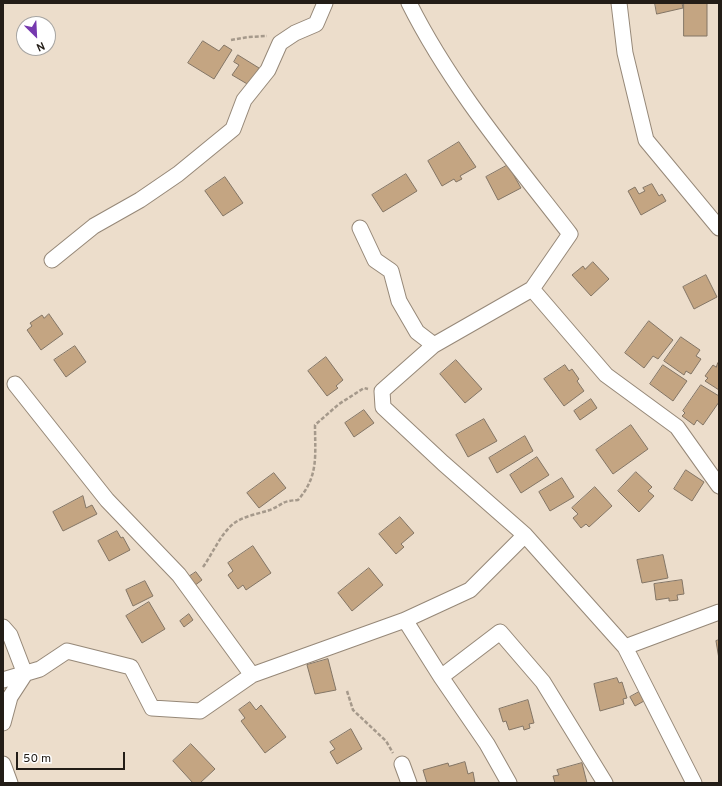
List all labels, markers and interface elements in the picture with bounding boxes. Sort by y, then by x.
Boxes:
north arrow [16,16,56,56]
text: N [34,38,47,54]
scale bar [18,744,127,770]
text: 50 m [23,751,51,767]

